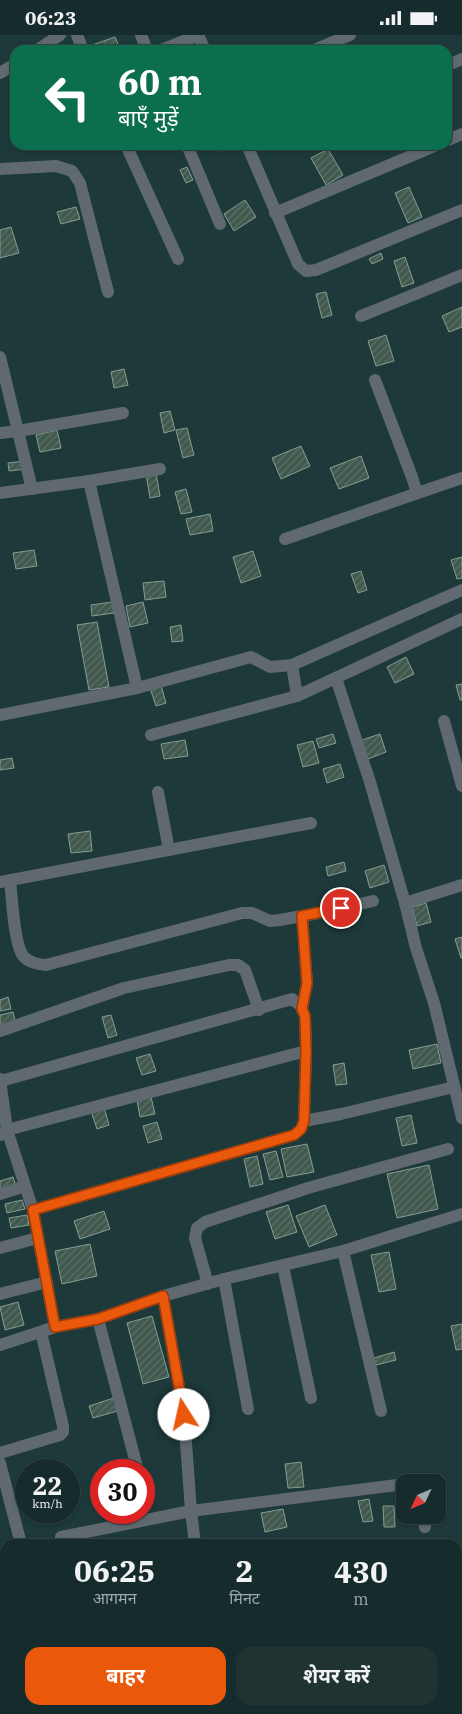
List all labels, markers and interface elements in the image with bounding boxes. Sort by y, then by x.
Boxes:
text: 06:23 [25,6,76,30]
text: 60 m [118,59,202,105]
icon: left [35,65,100,130]
text: बाएँ मुड़ें [118,103,178,132]
pin [320,887,362,929]
icon: arrive [327,894,355,922]
position arrow [157,1388,209,1440]
speed limit sign: 30 [90,1459,155,1524]
text: 22 [32,1469,63,1502]
north arrow [396,1474,446,1524]
map controls [396,1474,446,1524]
text: km/h [32,1496,63,1511]
text: 06:25 [74,1551,155,1590]
text: 2 [236,1551,254,1590]
text: 430 [334,1552,388,1591]
text: आगमन [93,1588,137,1608]
text: मिनट [229,1588,260,1608]
text: m [353,1589,369,1609]
button: बाहर [25,1647,226,1705]
button: शेयर करें [236,1647,437,1705]

